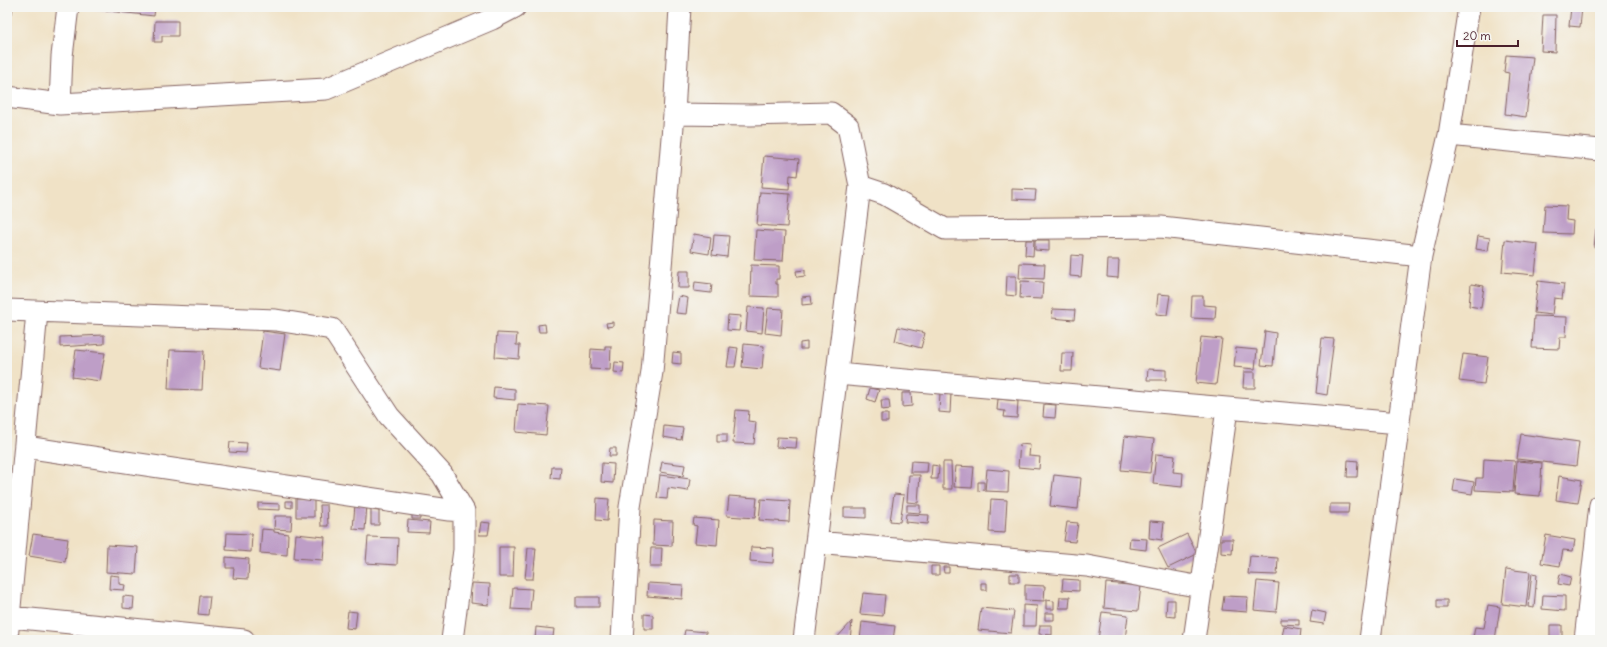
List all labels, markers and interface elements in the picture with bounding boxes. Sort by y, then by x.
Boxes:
scale bar [1457,22,1518,48]
text: 20 m [1463,28,1491,43]

